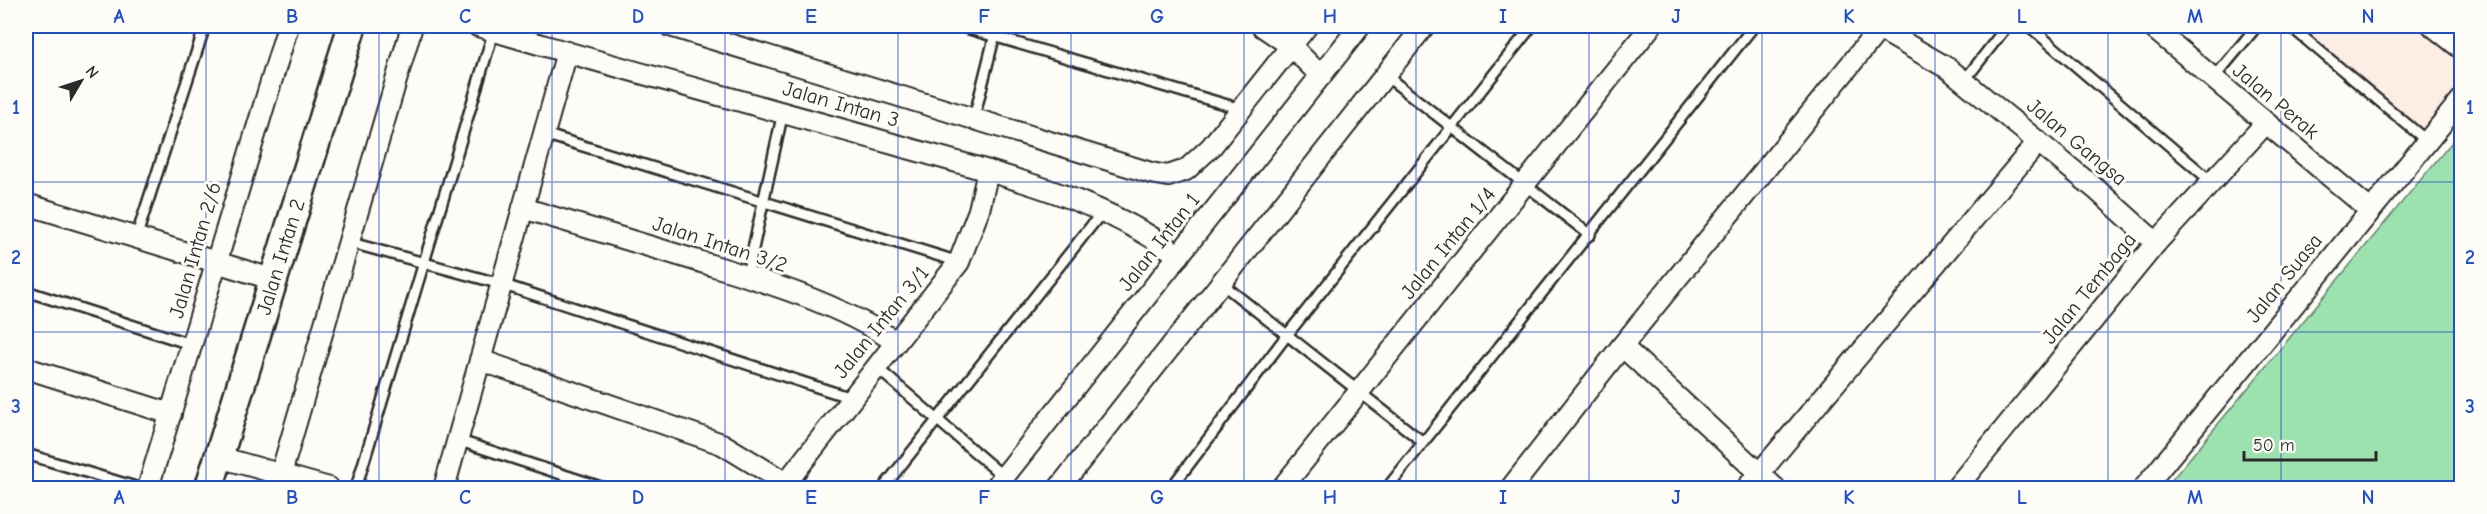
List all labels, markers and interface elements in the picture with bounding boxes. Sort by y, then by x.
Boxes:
text: A [113,5,125,28]
text: B [286,5,298,28]
text: C [459,5,471,28]
text: D [632,5,644,28]
text: E [805,5,817,28]
text: F [978,5,990,28]
text: G [1150,5,1164,28]
text: H [1323,5,1337,28]
text: I [1499,5,1507,28]
text: J [1671,5,1681,28]
text: K [1843,5,1855,28]
text: L [2017,5,2027,28]
text: M [2187,5,2203,28]
text: N [2361,5,2375,28]
north arrow [51,51,111,111]
street label: Jalan Perak [2228,58,2324,144]
text: N [82,62,102,82]
street label: Jalan Intan 3 [780,76,902,132]
street label: Jalan Gangsa [2022,93,2132,191]
text: 1 [12,96,20,119]
text: 1 [2466,96,2474,119]
street label: Jalan Intan 2/6 [164,179,226,321]
street label: Jalan Intan 1/4 [1396,182,1500,304]
street label: Jalan Intan 1 [1113,188,1205,296]
street label: Jalan Intan 2 [251,196,310,318]
street label: Jalan Intan 3/2 [650,211,790,277]
street label: Jalan Tembaga [2037,228,2141,348]
street label: Jalan Suasa [2241,229,2327,327]
text: 2 [11,246,21,269]
text: 2 [2465,246,2475,269]
street label: Jalan Intan 3/1 [828,261,934,383]
text: 3 [11,395,21,418]
text: 3 [2465,395,2475,418]
scale bar [2244,424,2376,462]
text: 50 m [2253,435,2295,456]
text: A [113,486,125,509]
text: B [286,486,298,509]
text: C [459,486,471,509]
text: D [632,486,644,509]
text: E [805,486,817,509]
text: F [978,486,990,509]
text: G [1150,486,1164,509]
text: H [1323,486,1337,509]
text: I [1499,486,1507,509]
text: J [1671,486,1681,509]
text: K [1843,486,1855,509]
text: L [2017,486,2027,509]
text: M [2187,486,2203,509]
text: N [2361,486,2375,509]

